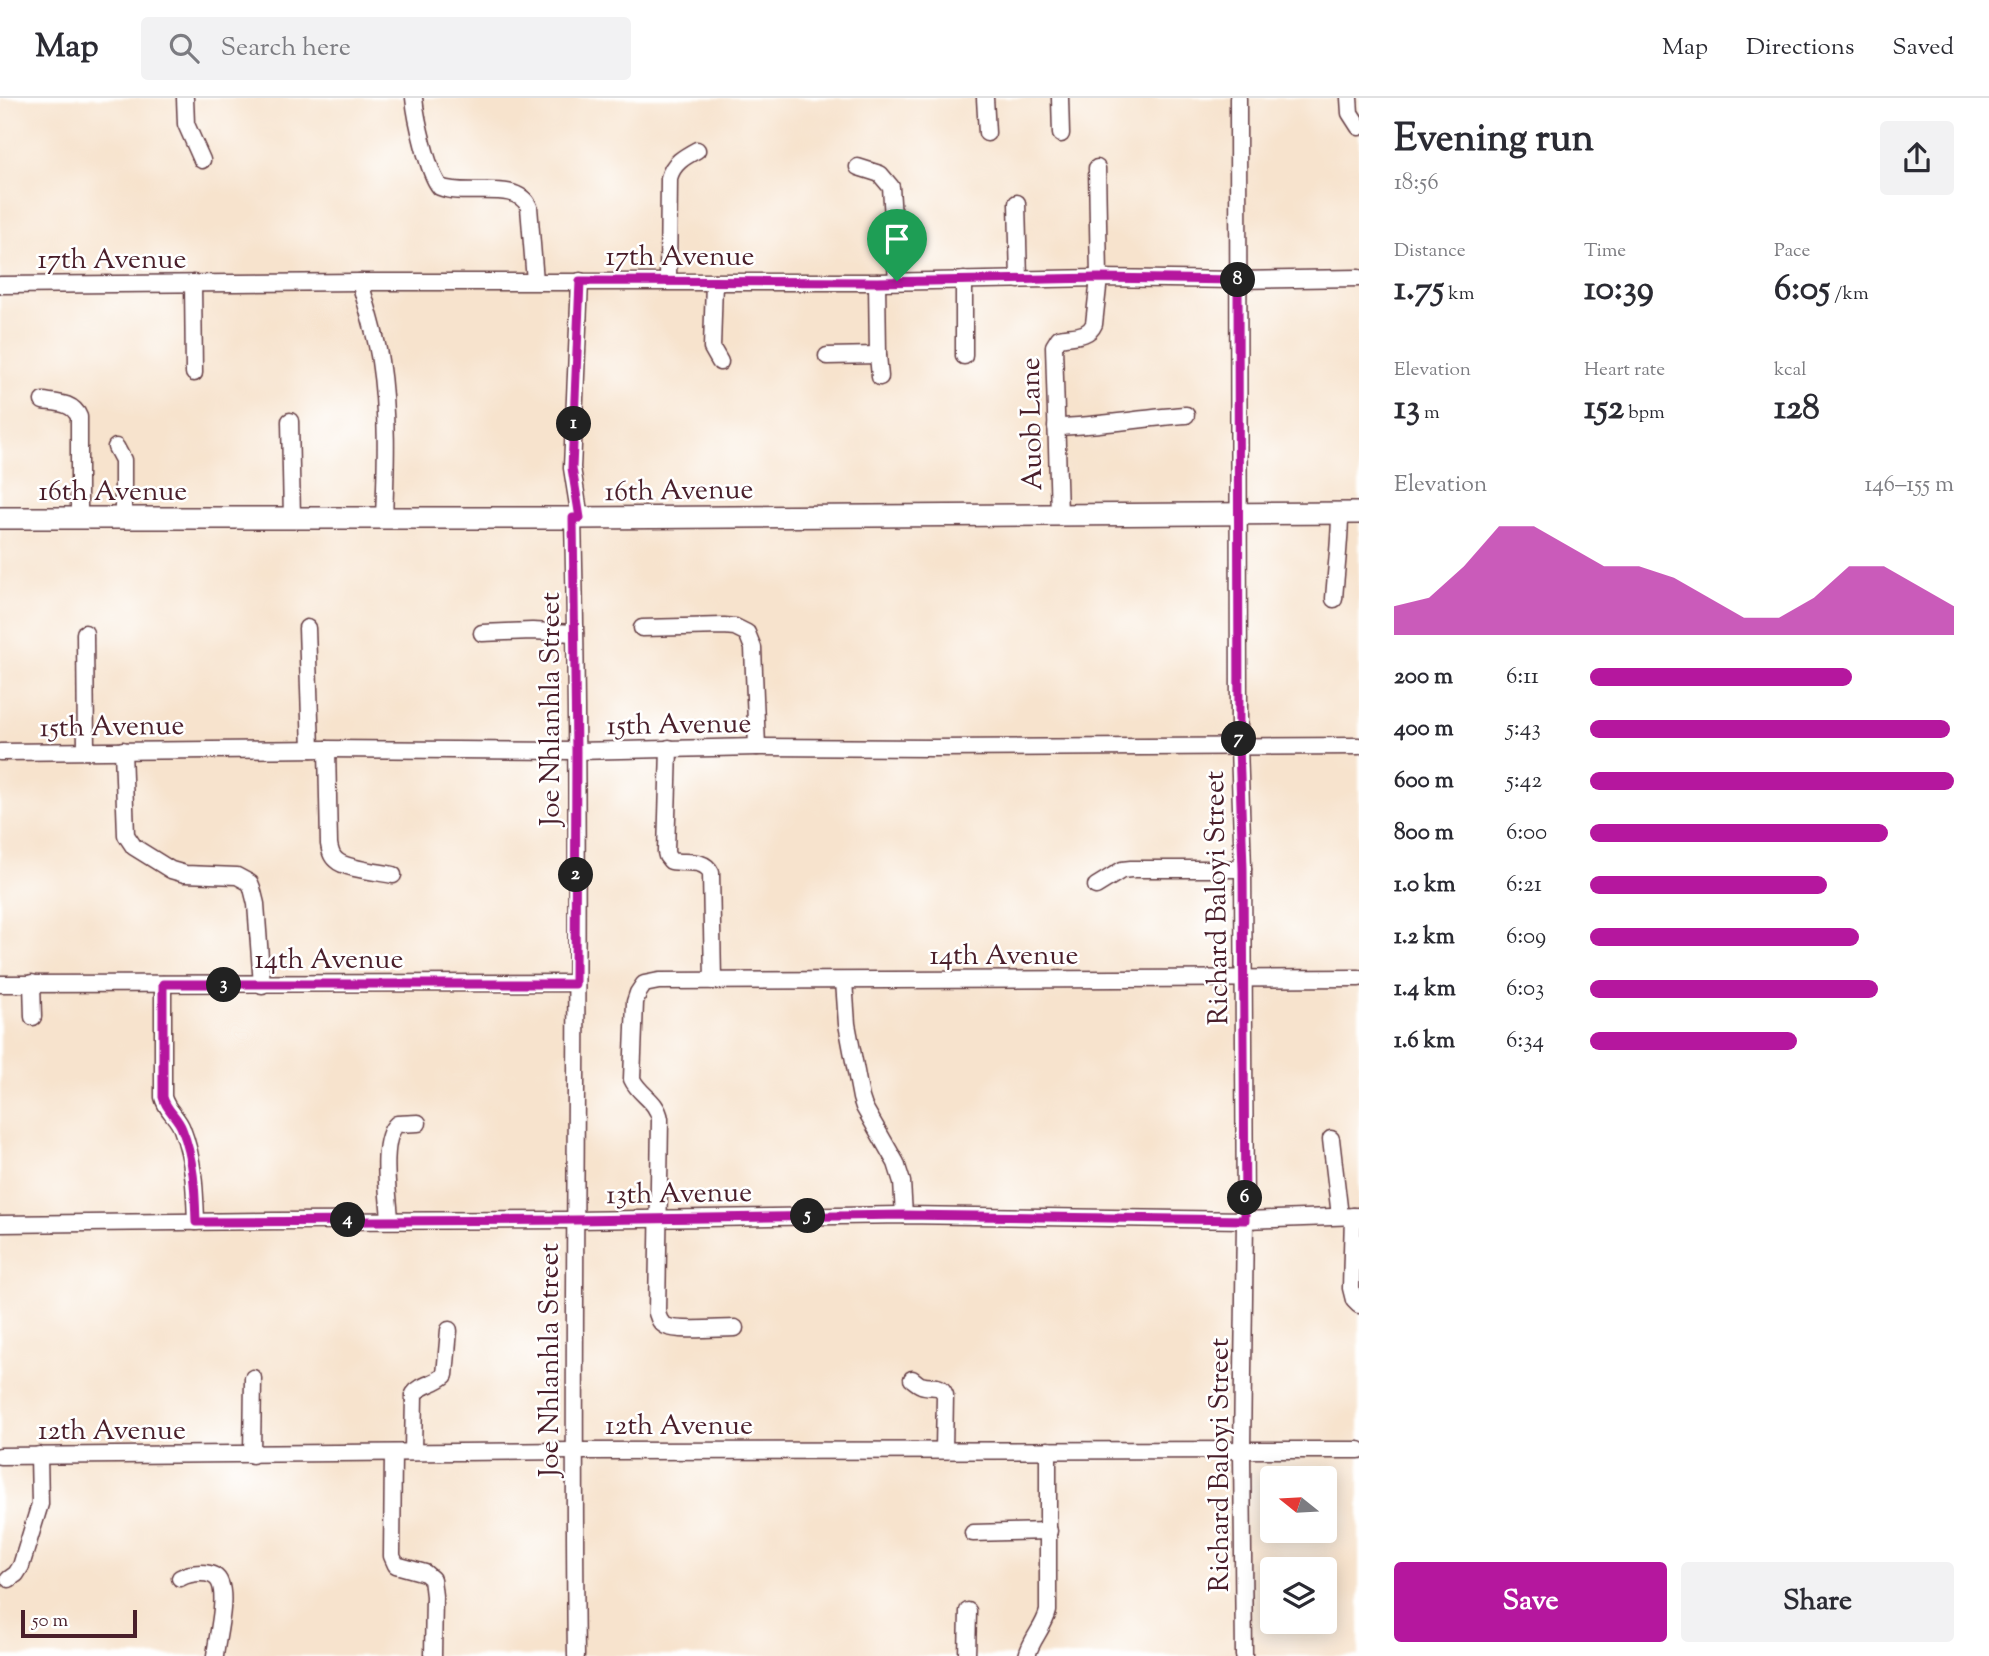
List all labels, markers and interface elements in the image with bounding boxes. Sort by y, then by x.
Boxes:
search box [141,17,631,80]
text: Map [35,24,99,72]
icon: search [165,29,203,67]
text: Search here [221,30,351,67]
text: Map [1662,31,1708,65]
text: Directions [1746,31,1854,65]
text: Saved [1892,31,1954,65]
text: Evening run [1394,114,1594,168]
button: share [1880,121,1954,195]
text: 18:56 [1394,167,1439,200]
pin [867,209,927,281]
icon: arrive [878,220,916,258]
street label: 17th Avenue [605,238,755,278]
text: Distance [1394,238,1466,265]
text: Time [1584,238,1626,265]
text: Pace [1774,238,1810,265]
street label: 17th Avenue [37,241,187,281]
pin: 8 [1220,262,1256,298]
text: 1.75 [1394,265,1444,316]
text: 10:39 [1584,265,1654,316]
text: 6:05 [1774,265,1830,316]
text: 8 [1233,266,1242,293]
text: km [1444,281,1474,308]
text: /km [1830,281,1869,308]
street label: Auob Lane [1012,357,1054,491]
text: Elevation [1394,357,1471,384]
text: Heart rate [1584,357,1665,384]
text: kcal [1774,357,1807,384]
text: 13 [1394,384,1420,435]
text: 152 [1584,384,1624,435]
text: 128 [1774,384,1820,435]
text: m [1420,400,1440,427]
text: bpm [1624,400,1665,427]
pin: 1 [556,406,592,442]
text: 1 [570,410,577,437]
text: Elevation [1394,469,1487,502]
text: 146–155 m [1864,469,1954,502]
street label: 16th Avenue [604,471,754,513]
street label: 16th Avenue [39,473,187,513]
street label: Joe Nhlanhla Street [532,592,572,828]
text: 200 m [1394,661,1453,694]
text: 6:11 [1506,661,1539,694]
street label: 15th Avenue [606,705,752,747]
street label: 15th Avenue [39,707,185,749]
text: 400 m [1394,713,1454,746]
text: 5:43 [1506,713,1541,746]
pin: 7 [1222,722,1256,756]
text: 7 [1234,725,1243,752]
text: 600 m [1394,765,1454,798]
text: 5:42 [1506,765,1542,798]
street label: Richard Baloyi Street [1196,770,1240,1025]
text: 800 m [1394,817,1454,850]
text: 6:00 [1506,817,1547,850]
pin: 2 [558,858,594,892]
text: 2 [571,861,580,888]
text: 1.0 km [1394,869,1456,902]
text: 6:21 [1506,869,1542,902]
text: 1.2 km [1394,921,1455,954]
text: 6:09 [1506,921,1546,954]
street label: 14th Avenue [930,937,1078,977]
street label: 14th Avenue [255,941,403,981]
pin: 3 [206,968,242,1002]
text: 3 [220,971,227,998]
text: 1.4 km [1394,973,1456,1006]
text: 6:03 [1506,973,1544,1006]
text: 1.6 km [1394,1025,1455,1058]
text: 6:34 [1506,1025,1544,1058]
street label: 13th Avenue [606,1174,752,1216]
pin: 6 [1228,1180,1262,1216]
text: 6 [1240,1184,1249,1211]
pin: 5 [790,1198,826,1234]
pin: 4 [330,1202,366,1238]
text: 5 [804,1202,811,1229]
text: 4 [343,1206,352,1233]
street label: Joe Nhlanhla Street [531,1243,571,1479]
street label: Richard Baloyi Street [1201,1337,1241,1592]
street label: 12th Avenue [605,1407,753,1447]
street label: 12th Avenue [38,1412,186,1452]
north arrow [1260,1466,1337,1544]
map controls [1260,1466,1337,1634]
button: layers [1260,1557,1337,1634]
button: Save [1394,1562,1667,1642]
button: Share [1681,1562,1954,1642]
scale bar [21,1607,136,1639]
text: 50 m [32,1608,68,1635]

